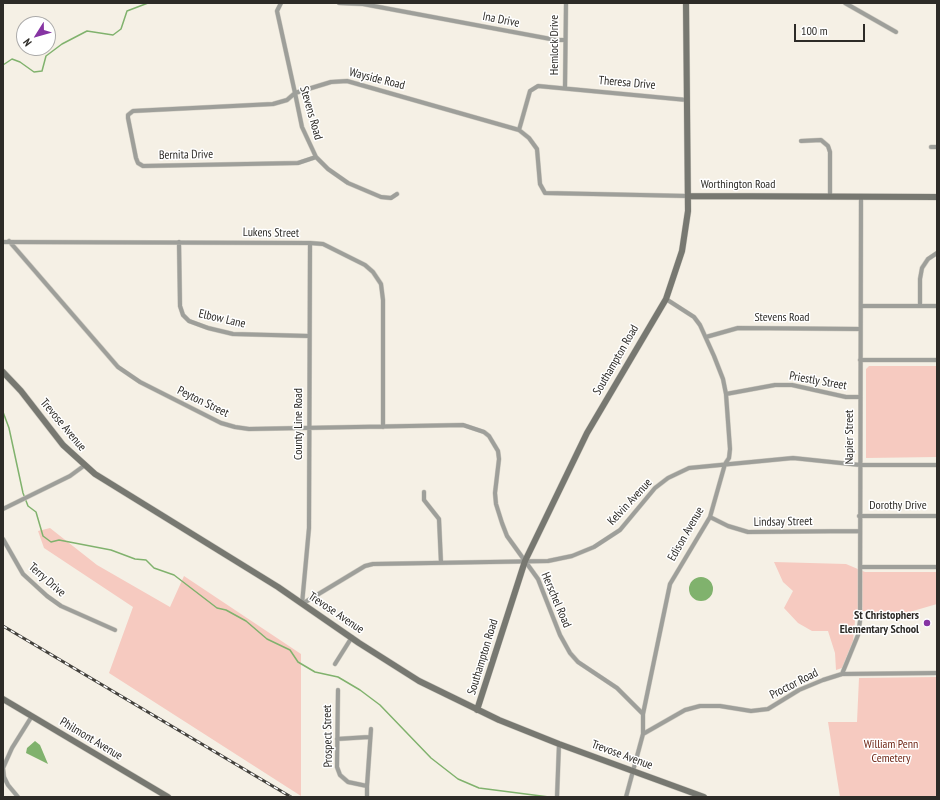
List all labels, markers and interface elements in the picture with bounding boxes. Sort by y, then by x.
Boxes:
street label: Ina Drive [481,9,521,31]
street label: Hemlock Drive [548,15,562,75]
north arrow [16,16,56,56]
scale bar [796,16,867,42]
text: 100 m [801,23,828,38]
text: N [20,36,35,49]
street label: Wayside Road [348,65,406,93]
street label: Theresa Drive [598,73,656,93]
street label: Stevens Road [296,85,326,141]
street label: Bernita Drive [159,147,213,163]
street label: Worthington Road [701,178,775,192]
street label: Lukens Street [243,225,299,241]
street label: Elbow Lane [197,307,247,331]
street label: Stevens Road [754,311,810,325]
street label: Southampton Road [590,322,642,398]
street label: Priestly Street [788,369,848,393]
street label: Peyton Street [175,383,231,421]
street label: County Line Road [292,388,306,460]
street label: Trevose Avenue [37,396,89,454]
street label: Napier Street [843,410,857,464]
street label: Kelvin Avenue [605,476,655,528]
street label: Dorothy Drive [869,499,927,513]
street label: Edison Avenue [665,504,707,564]
street label: Lindsay Street [753,514,813,530]
street label: Terry Drive [25,560,69,600]
street label: Herschel Road [538,570,574,630]
street label: Trevose Avenue [305,589,367,637]
place label: St Christophers Elementary School [840,609,919,637]
street label: Southampton Road [465,617,501,697]
marker: St Christophers Elementary School [922,618,932,628]
street label: Proctor Road [767,666,821,702]
street label: Prospect Street [320,705,336,767]
street label: Philmont Avenue [57,715,125,763]
street label: Trevose Avenue [589,737,655,773]
park label: William Penn Cemetery [864,738,918,766]

